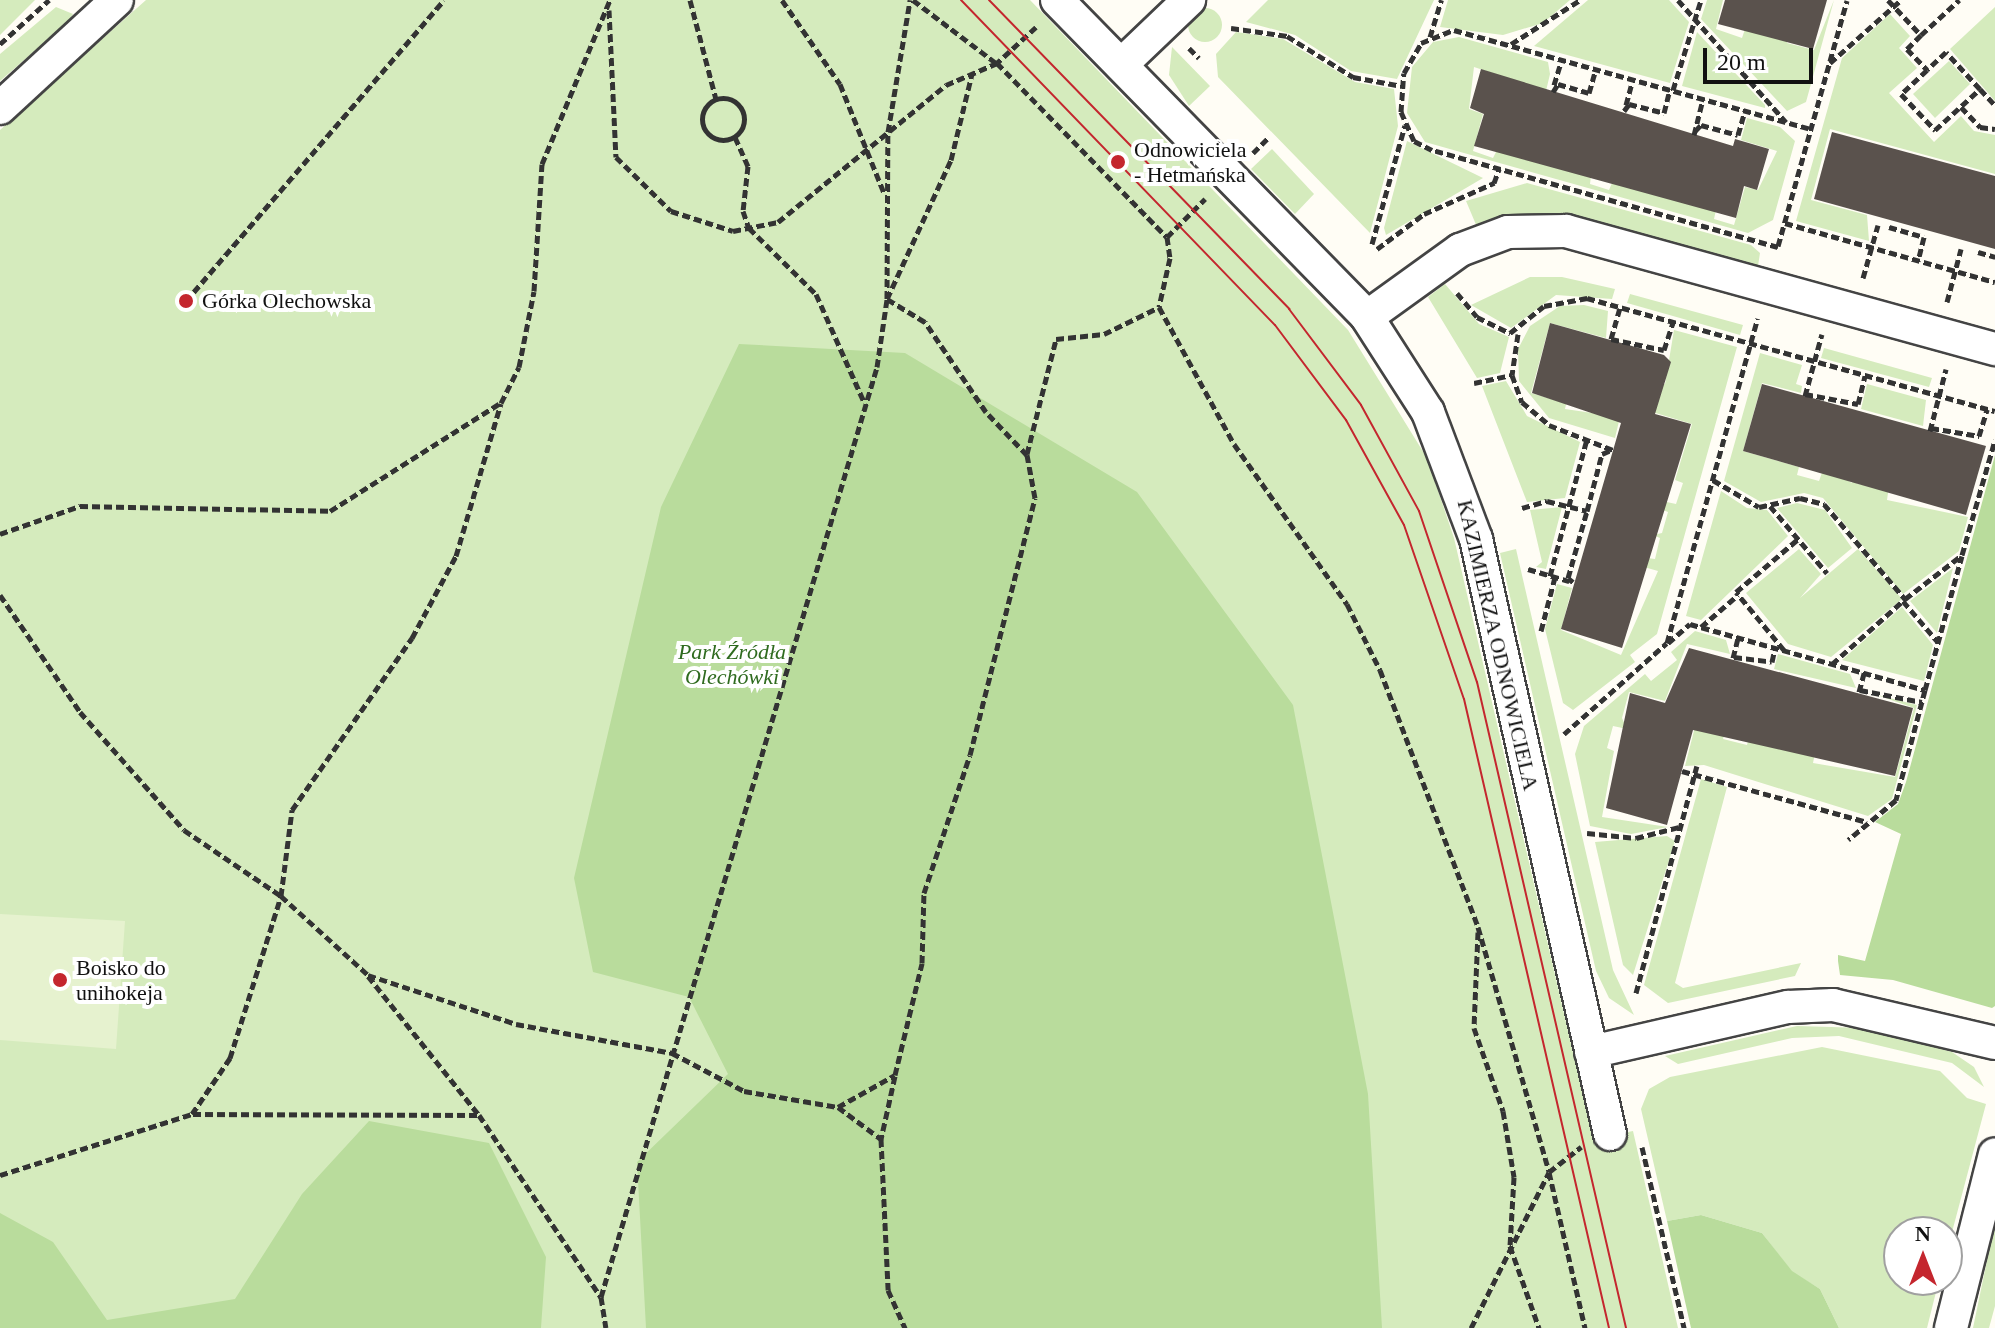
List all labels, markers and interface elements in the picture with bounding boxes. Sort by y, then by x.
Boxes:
scale bar [1707,32,1817,82]
text: 20 m [1717,49,1766,75]
place label: Odnowiciela - Hetmańska [1134,136,1246,188]
marker: Odnowiciela - Hetmańska [1109,153,1127,171]
place label: Górka Olechowska [202,288,371,314]
marker: Górka Olechowska [177,292,195,310]
street label: KAZIMIERZA ODNOWICIELA [1452,496,1544,794]
park label: Park Źródła Olechówki [678,638,786,690]
place label: Boisko do unihokeja [76,954,166,1006]
marker: Boisko do unihokeja [51,971,69,989]
north arrow [1883,1216,1963,1296]
text: N [1915,1221,1931,1246]

